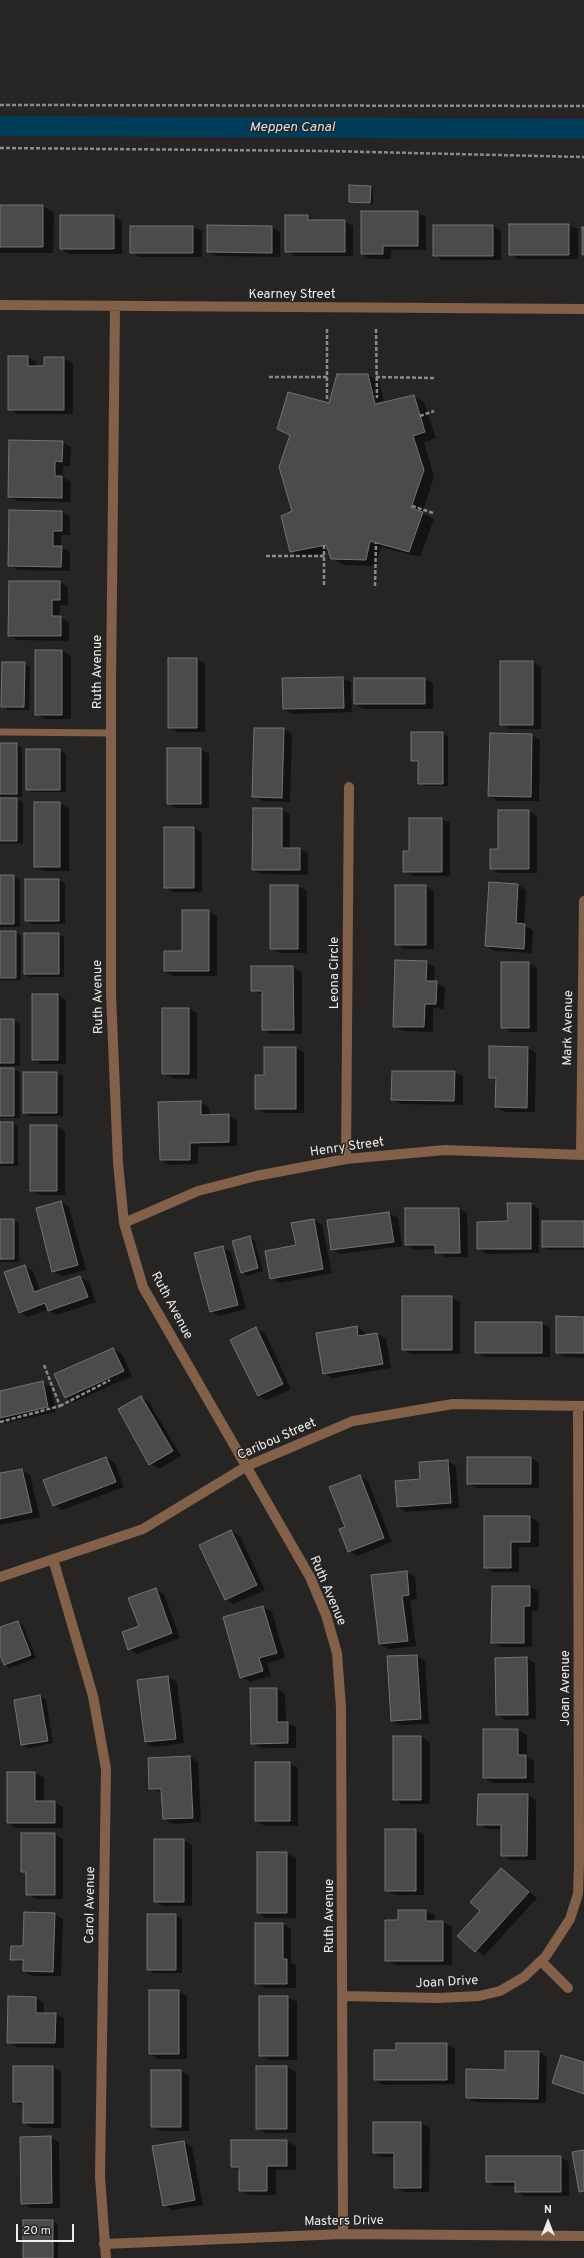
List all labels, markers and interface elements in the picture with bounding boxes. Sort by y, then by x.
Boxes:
water label: Meppen Canal [249,120,335,136]
street label: Kearney Street [248,287,336,303]
street label: Ruth Avenue [90,635,106,709]
street label: Leona Circle [327,937,343,1009]
street label: Ruth Avenue [91,960,107,1034]
street label: Mark Avenue [561,990,577,1066]
street label: Henry Street [309,1135,385,1161]
street label: Ruth Avenue [147,1270,195,1342]
street label: Caribou Street [235,1416,319,1464]
street label: Ruth Avenue [305,1554,349,1628]
street label: Joan Avenue [558,1650,574,1726]
street label: Carol Avenue [83,1866,99,1944]
street label: Ruth Avenue [322,1879,338,1953]
street label: Joan Drive [415,1974,479,1992]
north arrow [528,2202,568,2242]
text: N [544,2203,552,2217]
street label: Masters Drive [304,2214,384,2230]
scale bar [18,2216,76,2242]
text: 20 m [23,2223,51,2239]

